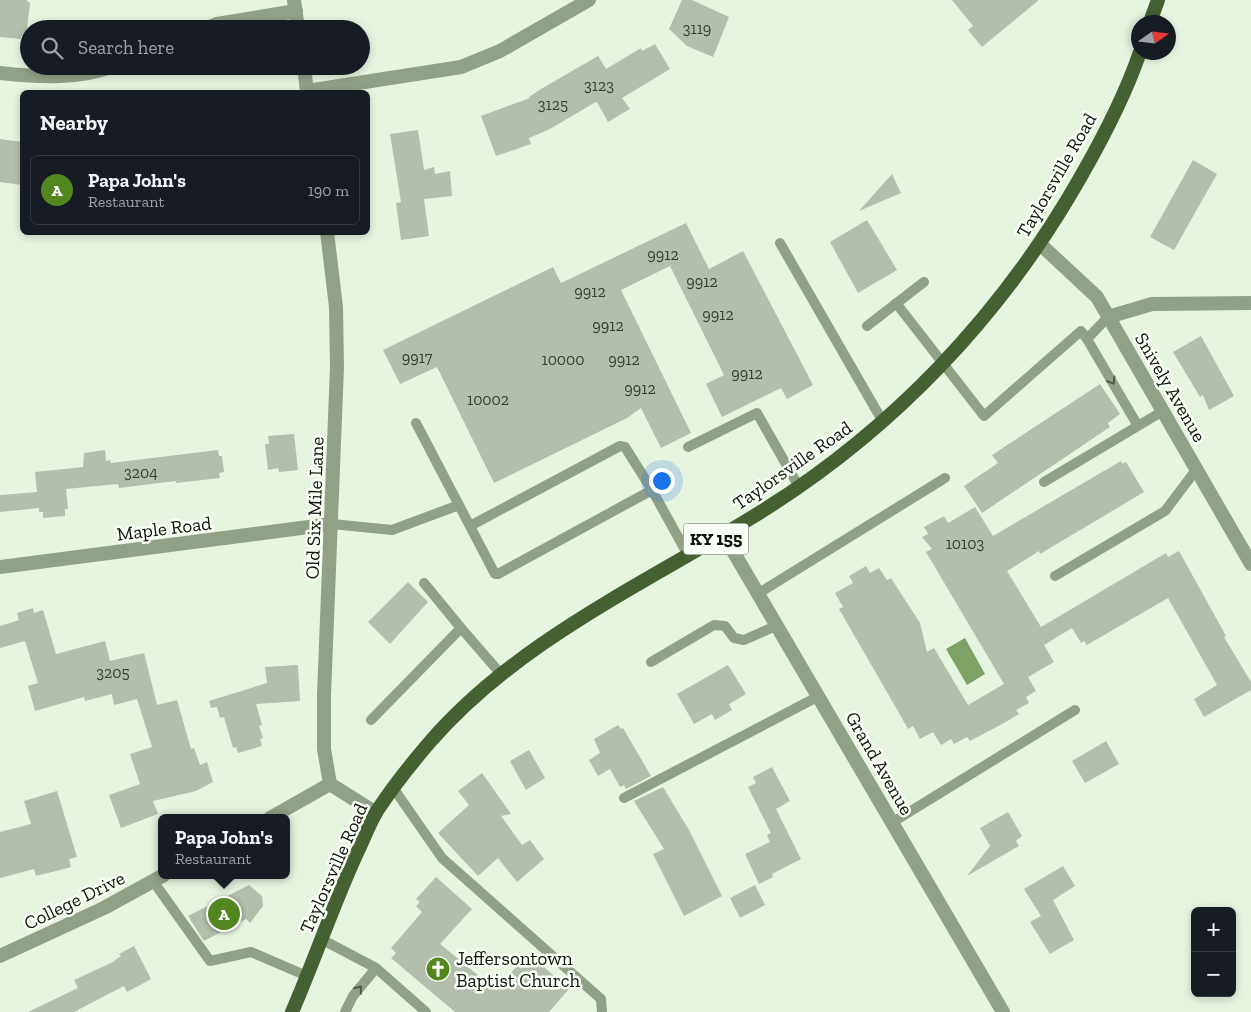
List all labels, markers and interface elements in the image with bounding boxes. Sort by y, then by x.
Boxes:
north arrow [1131,15,1176,60]
house number: 3119 [683,19,711,38]
search box [20,20,370,75]
icon: search [38,34,66,62]
text: Search here [78,36,174,59]
house number: 3123 [584,76,614,95]
house number: 3125 [538,95,568,114]
street label: Taylorsville Road [1012,108,1102,242]
text: Nearby [40,110,108,135]
text: Papa John's [88,169,186,192]
text: A [52,181,63,200]
text: 190 m [308,181,349,200]
text: Restaurant [88,192,164,211]
house number: 9912 [647,245,679,264]
house number: 9912 [686,272,718,291]
house number: 9912 [574,282,606,301]
house number: 9912 [702,305,734,324]
house number: 9912 [592,316,624,335]
street label: Snively Avenue [1130,329,1211,446]
house number: 9917 [402,348,433,367]
house number: 10000 [541,350,585,369]
house number: 9912 [608,350,640,369]
house number: 9912 [731,364,763,383]
one-way arrow [1105,375,1115,384]
house number: 9912 [624,379,656,398]
house number: 10002 [467,390,509,409]
street label: Taylorsville Road [728,416,857,515]
street label: Old Six Mile Lane [301,436,328,580]
house number: 3204 [124,463,158,482]
your location [649,468,675,494]
street label: Maple Road [115,511,213,546]
road number: KY 155 [684,524,748,554]
house number: 10103 [946,534,984,553]
house number: 3205 [96,663,130,682]
street label: Grand Avenue [841,707,918,819]
street label: Taylorsville Road [295,799,373,937]
popup [158,814,290,879]
text: Papa John's [175,826,273,849]
text: Restaurant [175,849,251,868]
street label: College Drive [20,866,128,935]
pin: A [208,895,240,933]
map controls [1191,907,1236,997]
button: + [1191,907,1236,952]
place label: Jeffersontown Baptist Church [456,947,580,992]
button: − [1191,952,1236,997]
church icon: Jeffersontown Baptist Church [425,956,451,982]
one-way arrow [354,986,362,995]

